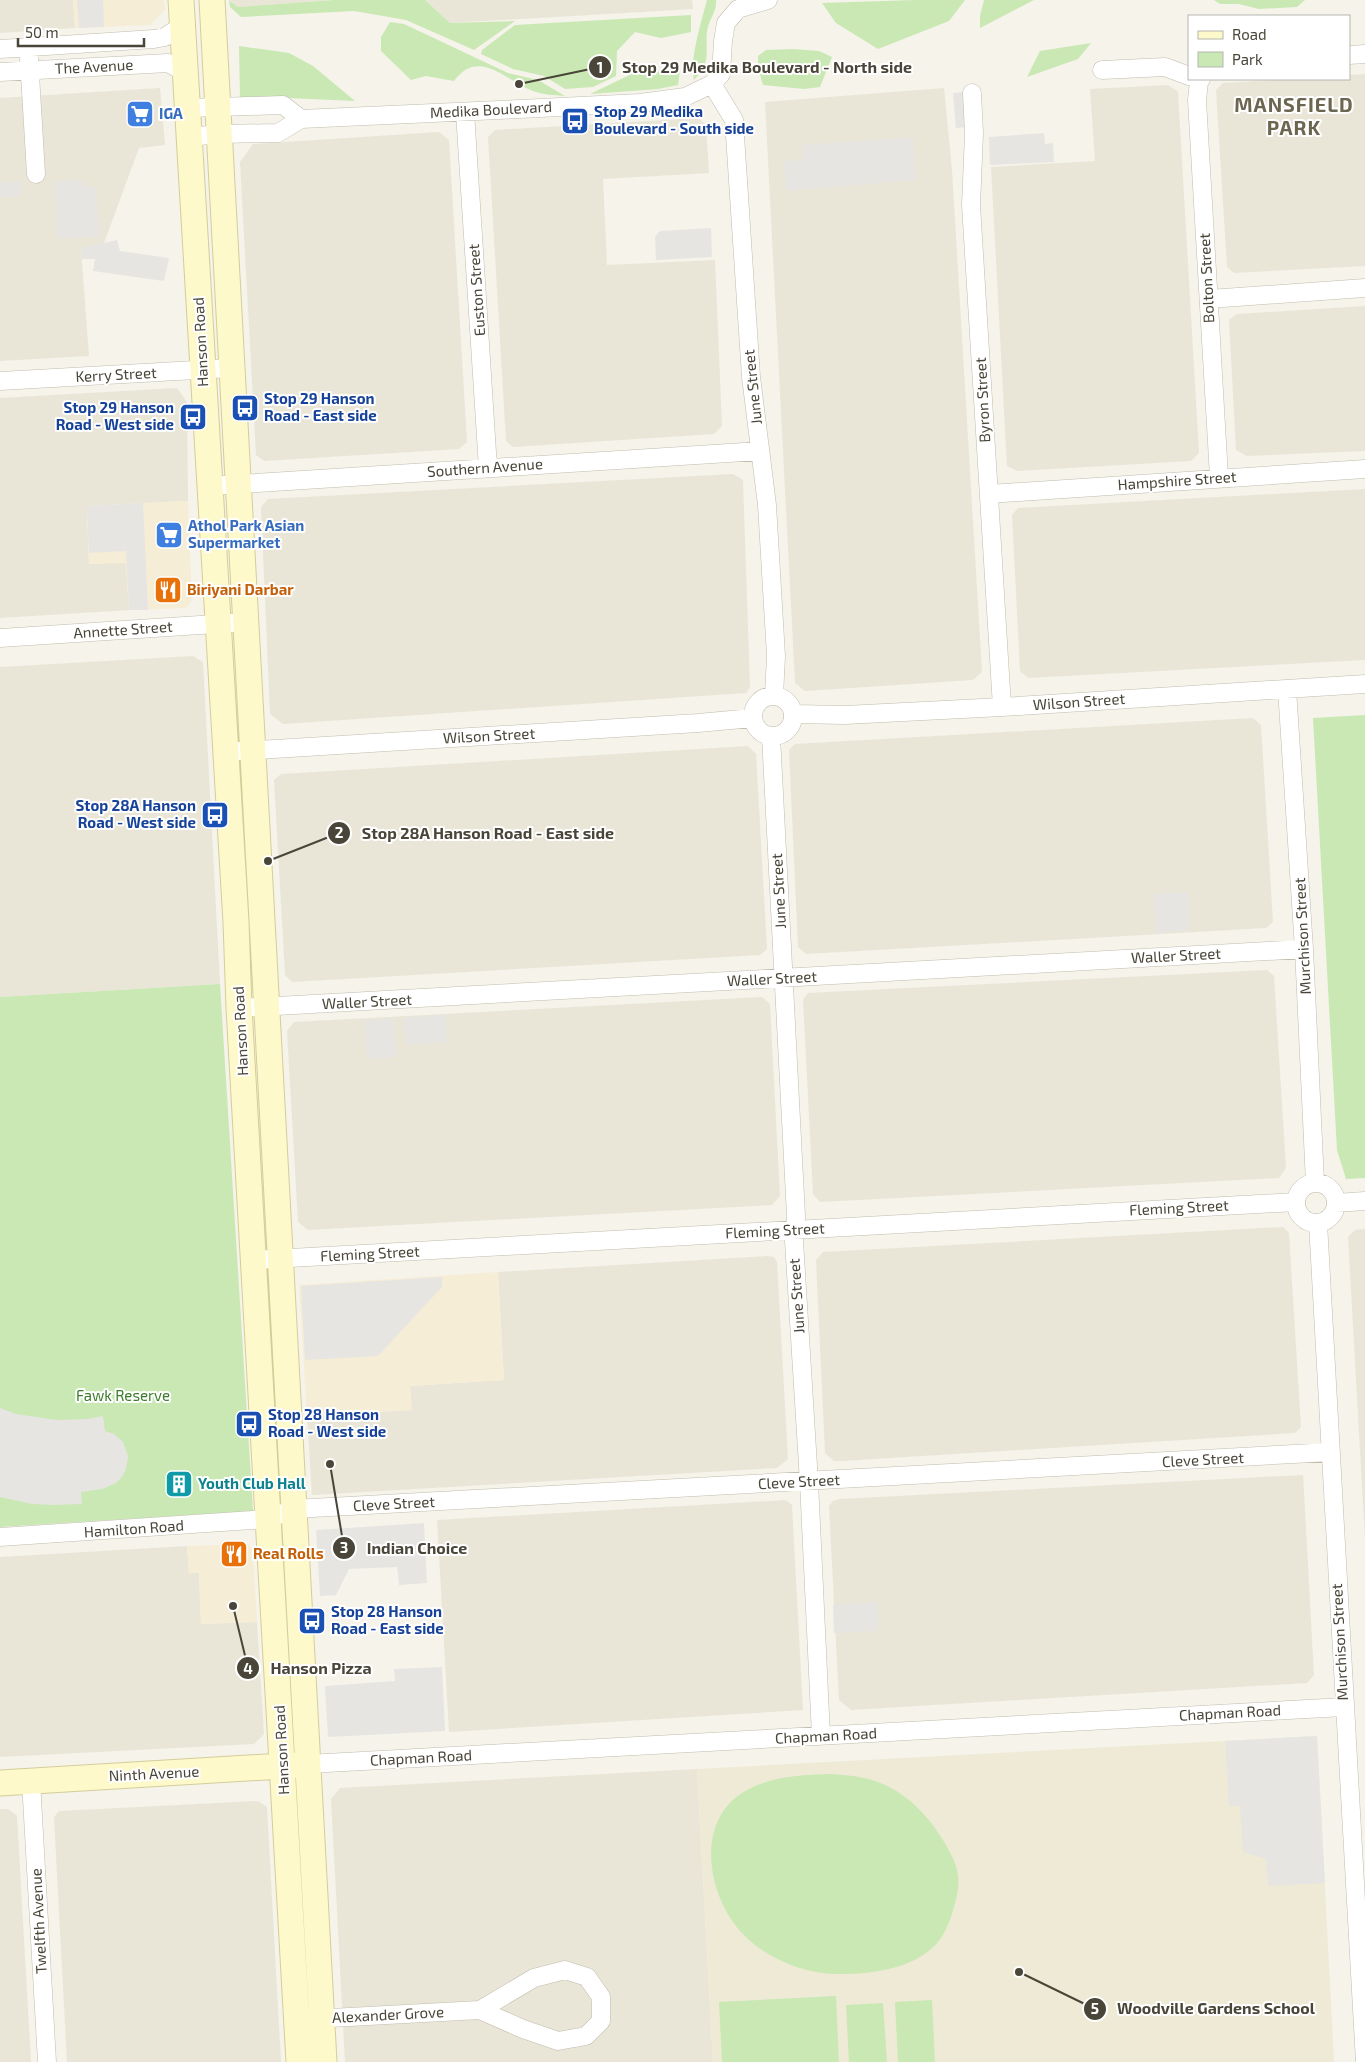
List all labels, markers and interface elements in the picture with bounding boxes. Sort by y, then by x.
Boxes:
scale bar [18,15,144,47]
legend [1188,15,1350,80]
text: 50 m [25,23,59,41]
text: Road [1232,25,1267,43]
text: Park [1232,50,1263,68]
callout: Stop 29 Medika Boulevard - North side [588,52,922,83]
street label: The Avenue [54,55,134,77]
text: Stop 29 Medika Boulevard - North side [622,57,912,76]
text: 1 [597,58,603,76]
district label: MANSFIELD PARK [1234,92,1354,139]
street label: Medika Boulevard [429,97,552,121]
supermarket icon: IGA [125,99,155,129]
place label: Stop 29 Medika Boulevard - South side [594,102,754,137]
place label: IGA [159,104,183,122]
bus stop icon: Stop 29 Medika Boulevard - South side [560,106,590,136]
street label: Bolton Street [1195,232,1217,324]
street label: Euston Street [464,243,488,337]
street label: Hanson Road [189,297,211,387]
street label: June Street [739,348,765,426]
street label: Byron Street [971,357,993,443]
street label: Kerry Street [75,363,157,385]
place label: Stop 29 Hanson Road - East side [264,389,377,424]
bus stop icon: Stop 29 Hanson Road - East side [230,393,260,423]
place label: Stop 29 Hanson Road - West side [56,398,174,433]
bus stop icon: Stop 29 Hanson Road - West side [178,402,208,432]
street label: Southern Avenue [426,454,543,480]
street label: Hampshire Street [1117,467,1237,493]
place label: Athol Park Asian Supermarket [188,516,304,551]
supermarket icon: Athol Park Asian Supermarket [154,520,184,550]
restaurant icon: Biriyani Darbar [153,575,183,605]
place label: Biriyani Darbar [187,580,294,599]
street label: Annette Street [73,617,173,641]
street label: Wilson Street [1032,689,1126,713]
street label: Wilson Street [442,724,536,746]
place label: Stop 28A Hanson Road - West side [76,796,196,831]
bus stop icon: Stop 28A Hanson Road - West side [200,800,230,830]
callout: Stop 28A Hanson Road - East side [326,818,624,849]
text: 2 [335,823,344,841]
text: Stop 28A Hanson Road - East side [362,823,614,842]
street label: June Street [767,853,789,929]
street label: Murchison Street [1290,877,1314,995]
street label: Waller Street [1131,944,1222,966]
street label: Waller Street [727,967,818,989]
street label: Hanson Road [229,986,251,1076]
street label: Waller Street [322,990,413,1012]
street label: Fleming Street [1129,1195,1229,1219]
street label: Fleming Street [725,1218,825,1242]
street label: Fleming Street [320,1241,420,1265]
street label: June Street [784,1258,808,1334]
park label: Fawk Reserve [76,1386,170,1404]
place label: Stop 28 Hanson Road - West side [268,1405,386,1440]
bus stop icon: Stop 28 Hanson Road - West side [234,1409,264,1439]
street label: Cleve Street [1162,1448,1245,1470]
building icon: Youth Club Hall [164,1469,194,1499]
street label: Cleve Street [758,1470,841,1492]
place label: Youth Club Hall [198,1474,306,1492]
street label: Cleve Street [353,1492,436,1514]
street label: Hamilton Road [83,1516,185,1540]
callout: Indian Choice [331,1532,477,1563]
text: 3 [340,1538,348,1556]
text: Indian Choice [367,1538,467,1557]
restaurant icon: Real Rolls [219,1539,249,1569]
place label: Real Rolls [253,1544,324,1562]
street label: Murchison Street [1327,1583,1351,1701]
place label: Stop 28 Hanson Road - East side [331,1602,444,1637]
bus stop icon: Stop 28 Hanson Road - East side [297,1606,327,1636]
callout: Hanson Pizza [235,1653,381,1684]
text: Hanson Pizza [270,1658,372,1677]
text: 4 [243,1659,253,1677]
street label: Chapman Road [1178,1700,1281,1724]
street label: Hanson Road [270,1705,292,1795]
street label: Chapman Road [774,1723,877,1747]
street label: Chapman Road [369,1745,472,1769]
street label: Ninth Avenue [108,1762,200,1784]
street label: Twelfth Avenue [26,1868,50,1974]
callout: Woodville Gardens School [1082,1993,1325,2024]
text: Woodville Gardens School [1117,1998,1316,2017]
text: 5 [1091,1999,1099,2017]
street label: Alexander Grove [332,2002,444,2026]

